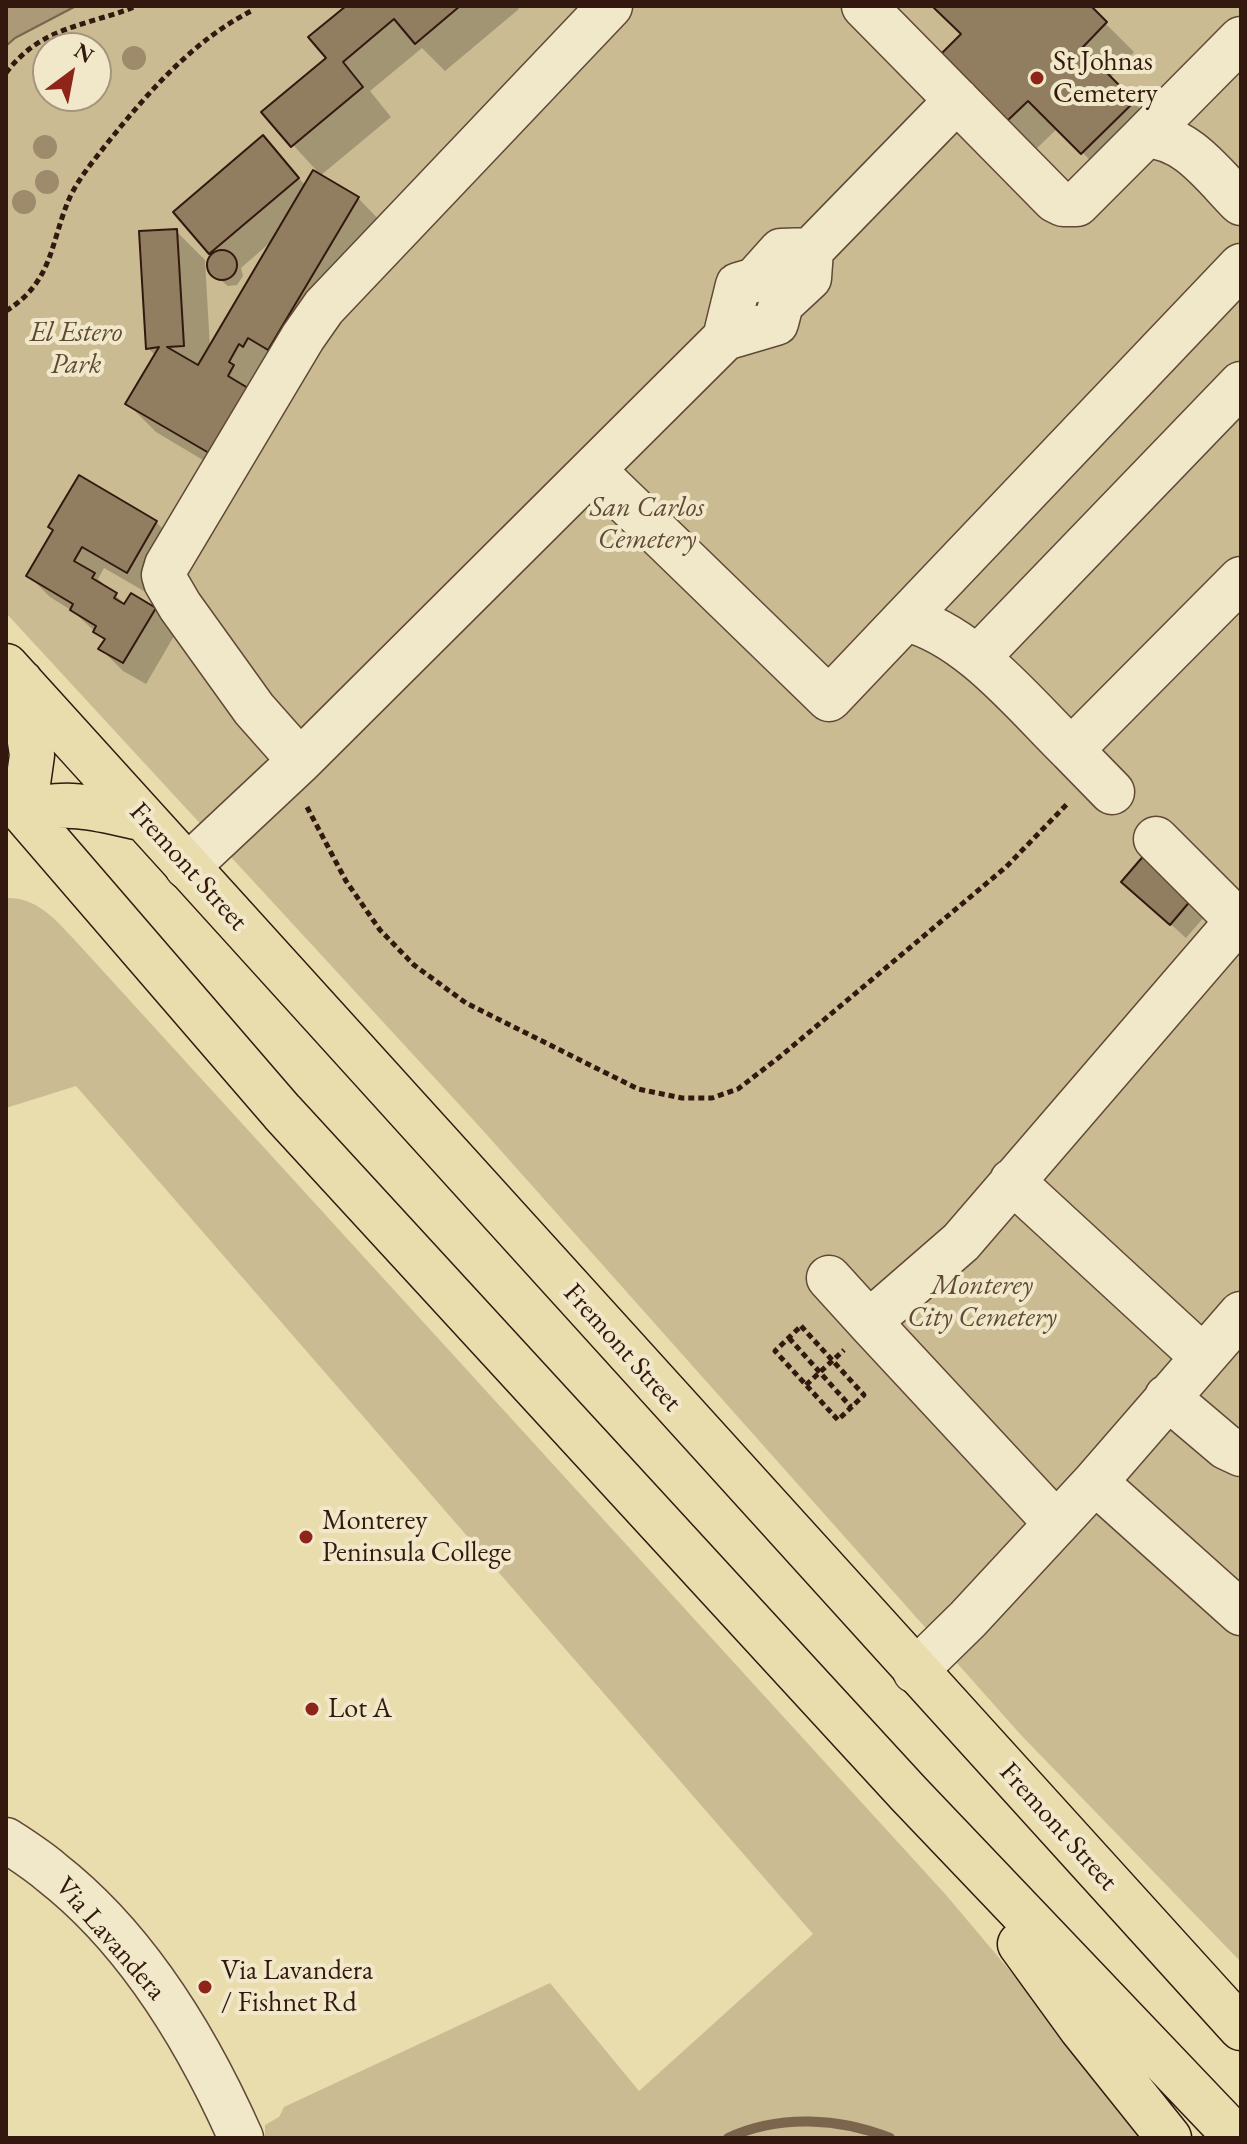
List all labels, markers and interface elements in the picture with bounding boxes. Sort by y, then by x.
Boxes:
north arrow [32,32,112,112]
text: N [69,36,99,70]
place label: St Johnas Cemetery [1053,45,1158,111]
marker: St Johnas Cemetery [1028,69,1046,87]
park label: El Estero Park [30,316,122,382]
park label: San Carlos Cemetery [590,491,704,557]
street label: Fremont Street [122,796,254,938]
park label: Monterey City Cemetery [907,1269,1057,1335]
street label: Fremont Street [556,1277,688,1419]
place label: Monterey Peninsula College [322,1504,511,1570]
marker: Monterey Peninsula College [297,1528,315,1546]
place label: Lot A [328,1692,392,1726]
marker: Lot A [303,1700,321,1718]
street label: Fremont Street [992,1756,1124,1898]
street label: Via Lavandera [47,1871,173,2007]
place label: Via Lavandera / Fishnet Rd [221,1954,373,2020]
marker: Via Lavandera / Fishnet Rd [196,1978,214,1996]

